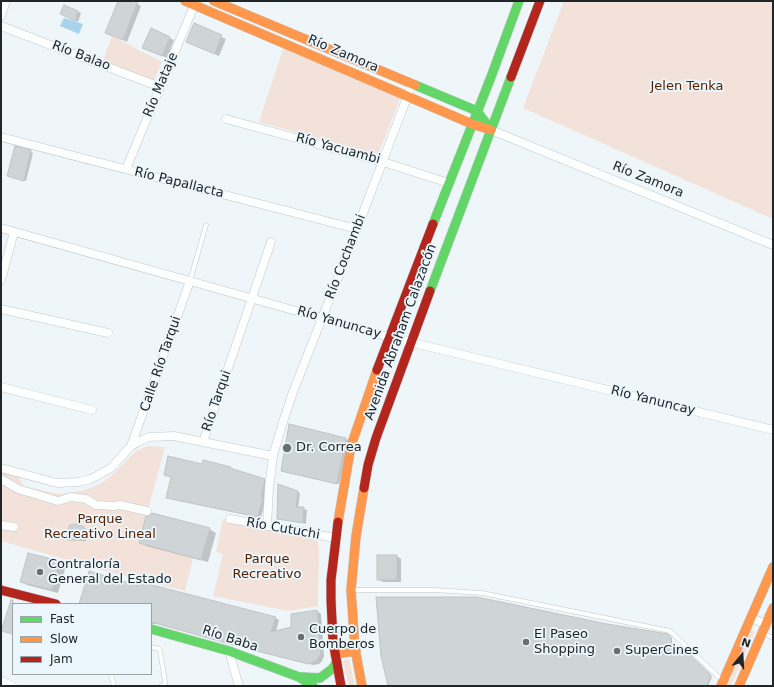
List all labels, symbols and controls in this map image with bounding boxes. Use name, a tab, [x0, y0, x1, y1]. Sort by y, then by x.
street label: Río Zamora	[305, 32, 381, 76]
street label: Río Balao	[50, 38, 112, 74]
street label: Río Mataje	[140, 50, 182, 120]
park label: Jelen Tenka	[650, 79, 724, 95]
street label: Río Yacuambi	[294, 130, 382, 168]
street label: Río Zamora	[610, 159, 686, 201]
street label: Río Papallacta	[133, 164, 225, 202]
street label: Río Cochambi	[323, 212, 369, 302]
street label: Avenida Abraham Calazacón	[362, 242, 440, 422]
street label: Río Yanuncay	[295, 304, 383, 342]
street label: Calle Río Tarqui	[137, 314, 185, 414]
street label: Río Tarqui	[199, 368, 235, 434]
street label: Río Yanuncay	[609, 383, 697, 419]
place label: Dr. Correa	[296, 440, 362, 456]
marker: Dr. Correa	[281, 442, 293, 454]
park label: Parque Recreativo Lineal	[44, 512, 156, 543]
street label: Río Cutuchi	[245, 515, 321, 543]
park label: Parque Recreativo	[233, 552, 301, 583]
place label: Contraloría General del Estado	[48, 557, 172, 588]
marker: Contraloría General del Estado	[35, 567, 45, 577]
legend	[12, 603, 152, 675]
text: Fast	[50, 612, 74, 626]
place label: Cuerpo de Bomberos	[309, 622, 376, 653]
street label: Río Baba	[200, 623, 260, 655]
place label: El Paseo Shopping	[534, 627, 595, 658]
text: Slow	[50, 632, 78, 646]
marker: Cuerpo de Bomberos	[296, 632, 306, 642]
north arrow	[722, 635, 762, 675]
text: N	[739, 636, 752, 651]
marker: El Paseo Shopping	[521, 637, 531, 647]
place label: SuperCines	[625, 643, 699, 659]
marker: SuperCines	[612, 646, 622, 656]
text: Jam	[50, 652, 73, 666]

